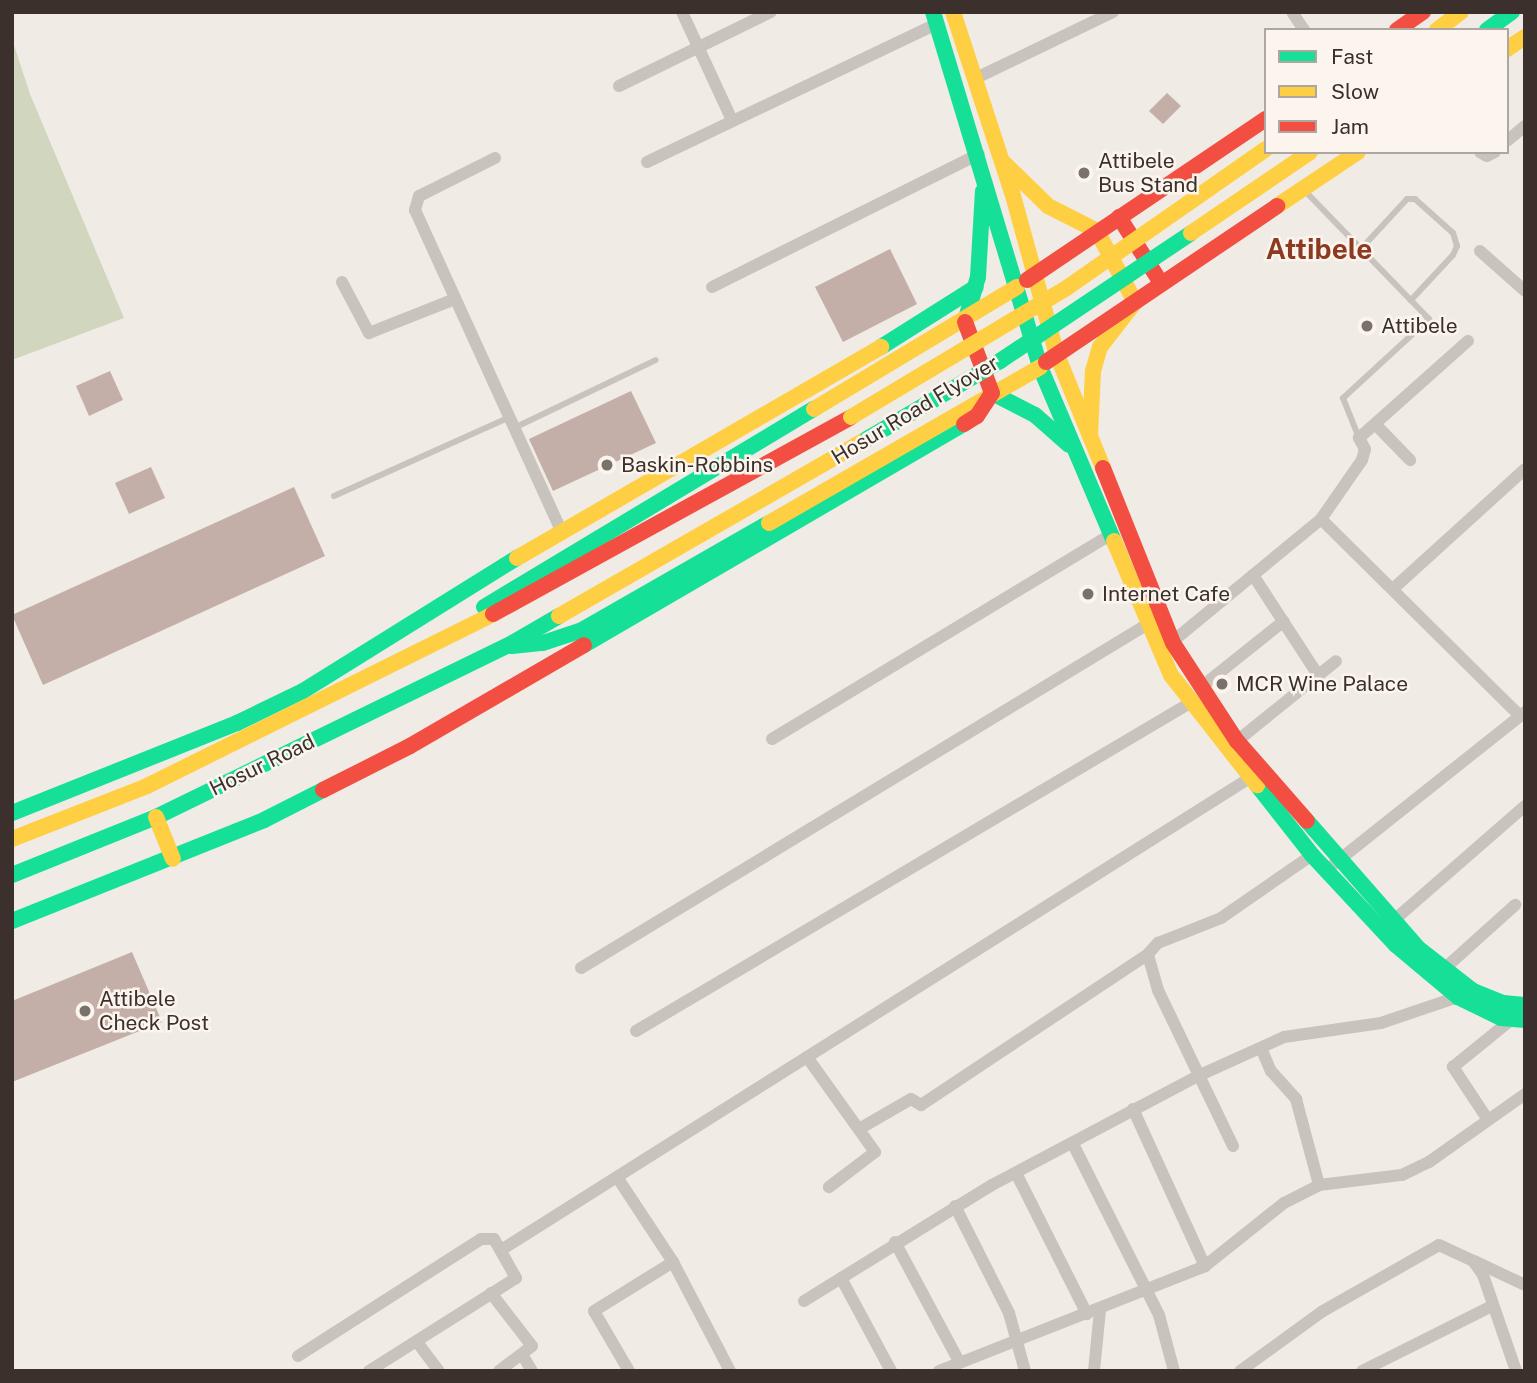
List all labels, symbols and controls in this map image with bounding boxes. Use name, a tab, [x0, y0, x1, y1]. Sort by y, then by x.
legend	[1264, 28, 1509, 154]
text: Fast	[1331, 44, 1373, 69]
text: Slow	[1331, 79, 1379, 104]
text: Jam	[1331, 114, 1369, 139]
place label: Attibele Bus Stand	[1098, 148, 1198, 198]
marker: Attibele Bus Stand	[1076, 165, 1092, 181]
district label: Attibele	[1266, 232, 1372, 266]
place label: Attibele	[1381, 313, 1458, 339]
marker: Attibele	[1359, 318, 1375, 334]
street label: Hosur Road Flyover	[827, 350, 1003, 470]
place label: Baskin-Robbins	[621, 452, 773, 478]
marker: Baskin-Robbins	[599, 457, 615, 473]
place label: Internet Cafe	[1102, 581, 1230, 607]
marker: Internet Cafe	[1080, 586, 1096, 602]
place label: MCR Wine Palace	[1236, 671, 1409, 697]
marker: MCR Wine Palace	[1214, 676, 1230, 692]
street label: Hosur Road	[205, 729, 319, 801]
place label: Attibele Check Post	[99, 986, 209, 1036]
marker: Attibele Check Post	[77, 1003, 93, 1019]

